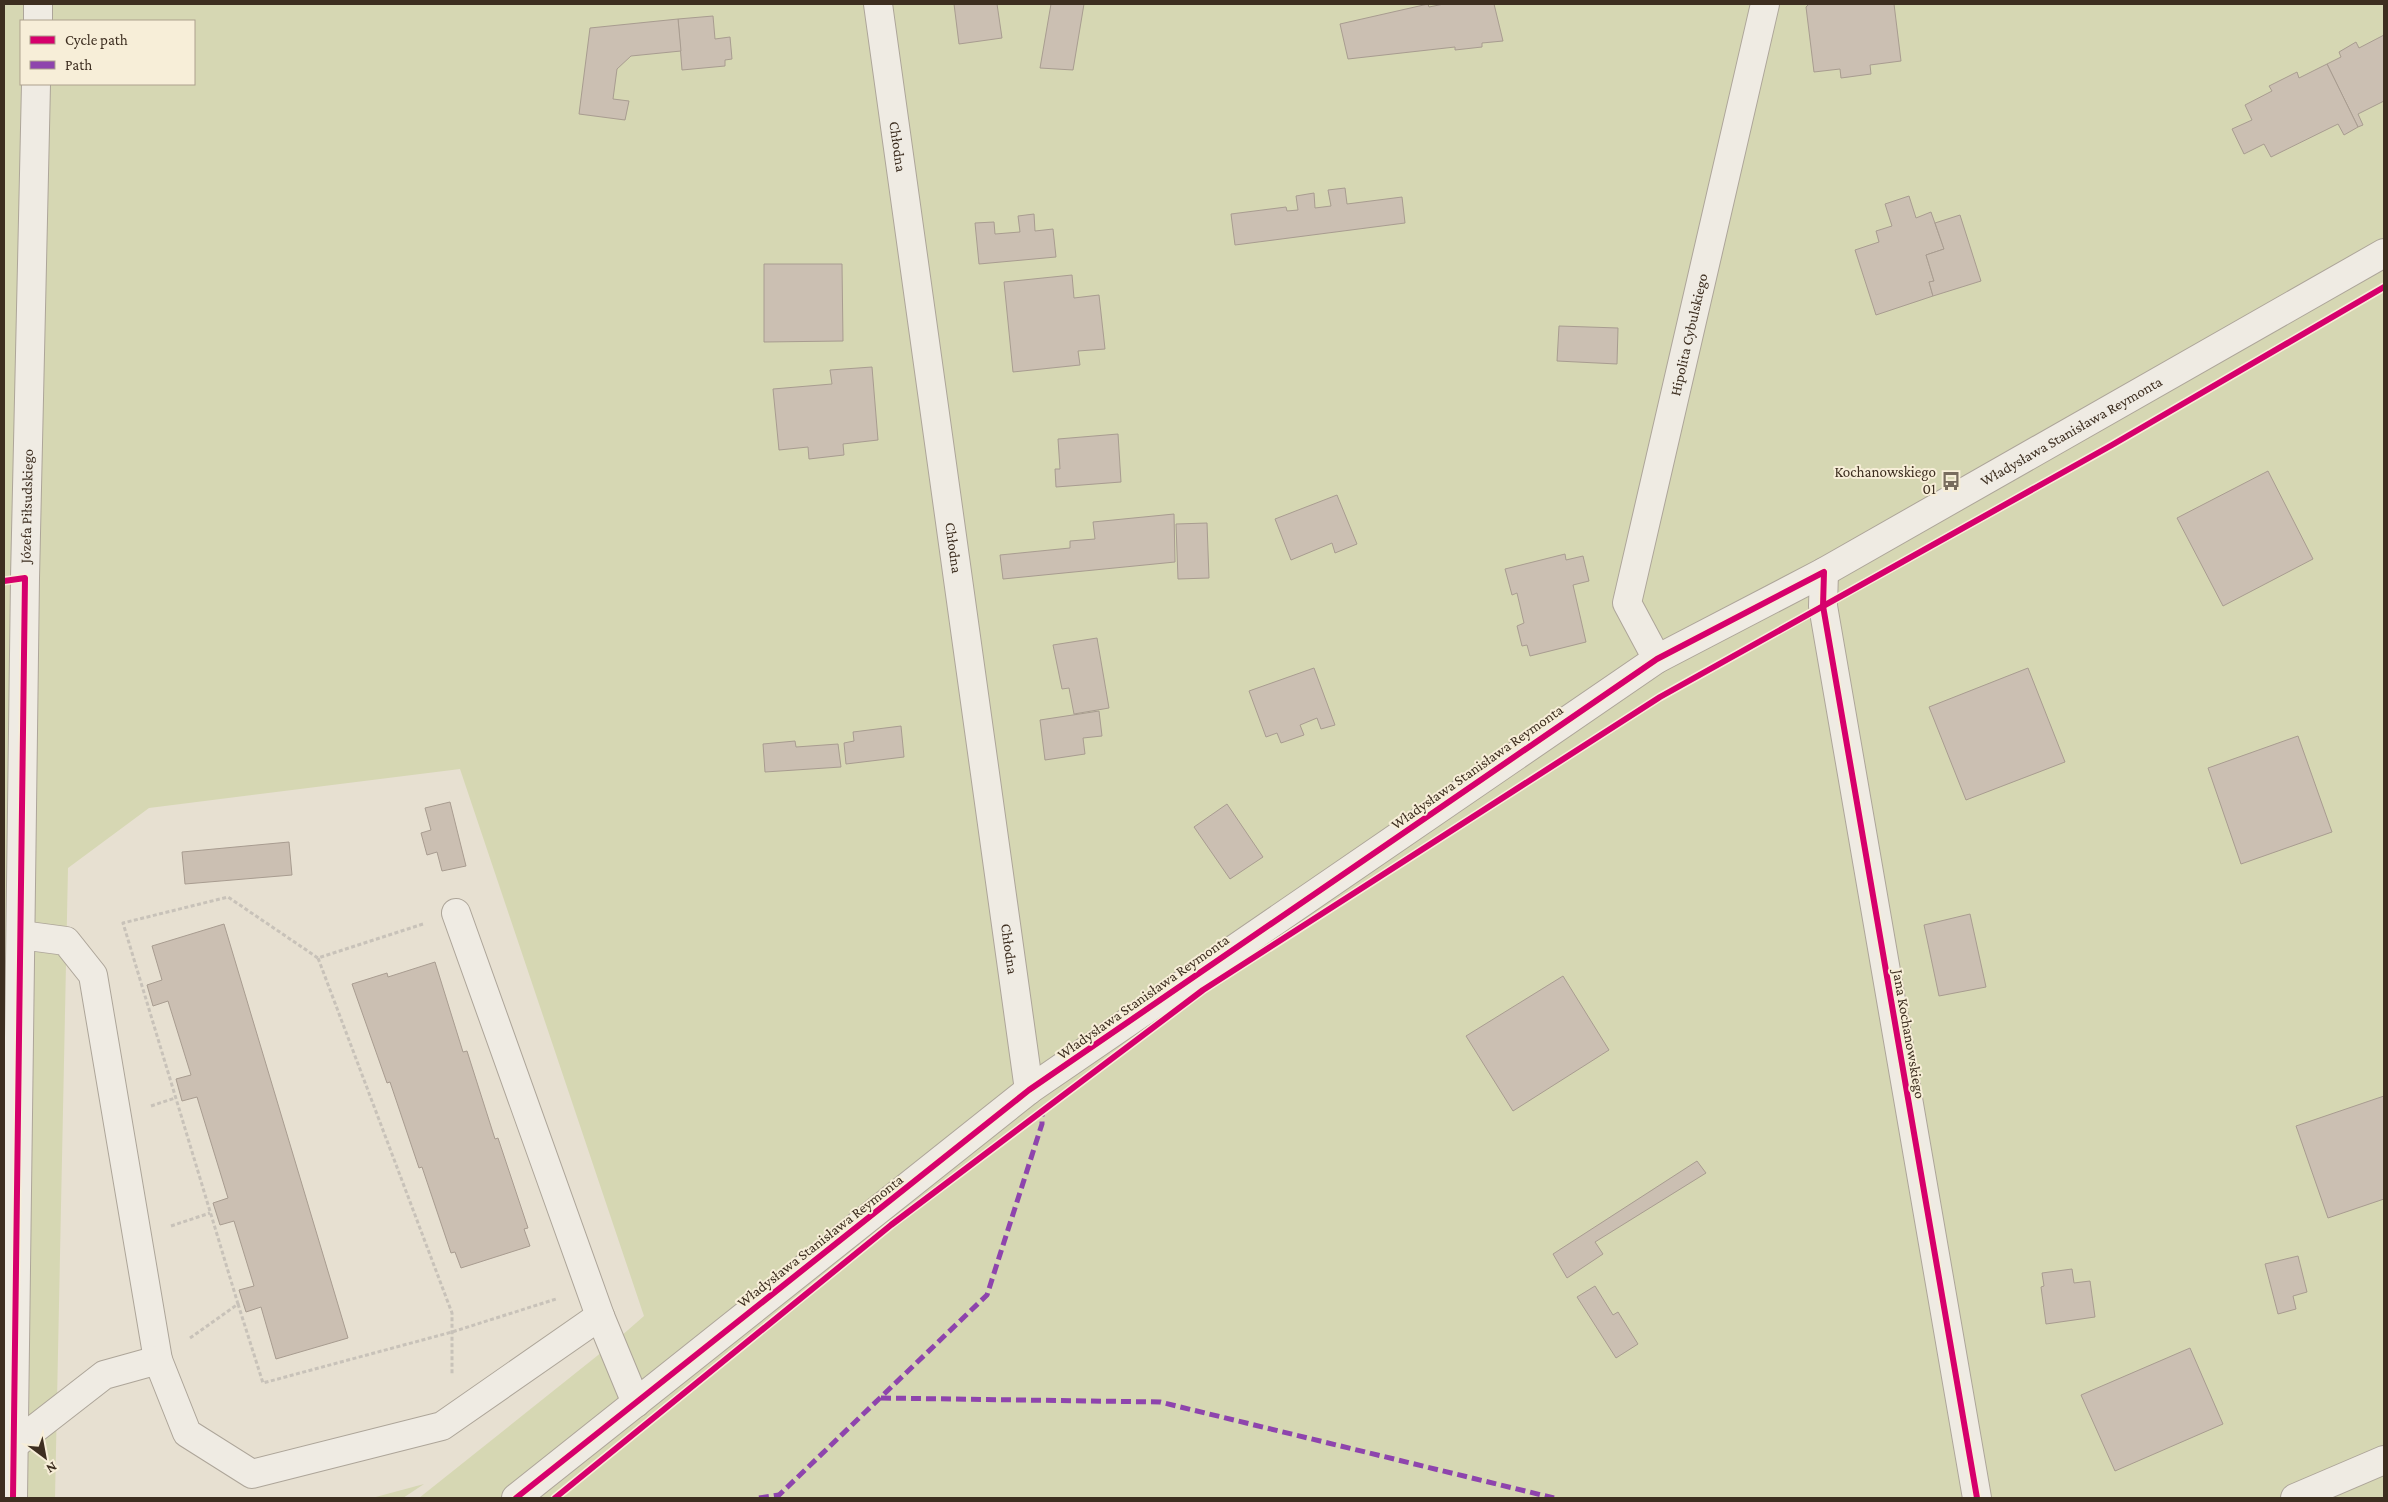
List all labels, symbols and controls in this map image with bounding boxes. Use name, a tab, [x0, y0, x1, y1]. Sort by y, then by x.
legend	[20, 20, 195, 85]
text: Cycle path	[65, 32, 128, 49]
text: Path	[65, 57, 92, 73]
street label: Chłodna	[886, 120, 909, 173]
street label: Hipolita Cybulskiego	[1667, 272, 1711, 397]
street label: Władysława Stanisława Reymonta	[1978, 373, 2165, 489]
street label: Józefa Piłsudskiego	[17, 449, 37, 566]
place label: Kochanowskiego 01	[1834, 464, 1936, 497]
bus stop icon: Kochanowskiego 01	[1940, 470, 1962, 492]
street label: Chłodna	[942, 521, 965, 574]
street label: Władysława Stanisława Reymonta	[1388, 701, 1567, 833]
street label: Chłodna	[998, 922, 1021, 975]
street label: Władysława Stanisława Reymonta	[1054, 931, 1233, 1063]
street label: Jana Kochanowskiego	[1888, 966, 1928, 1100]
street label: Władysława Stanisława Reymonta	[734, 1171, 907, 1312]
north arrow	[20, 1432, 70, 1482]
text: N	[43, 1459, 60, 1478]

